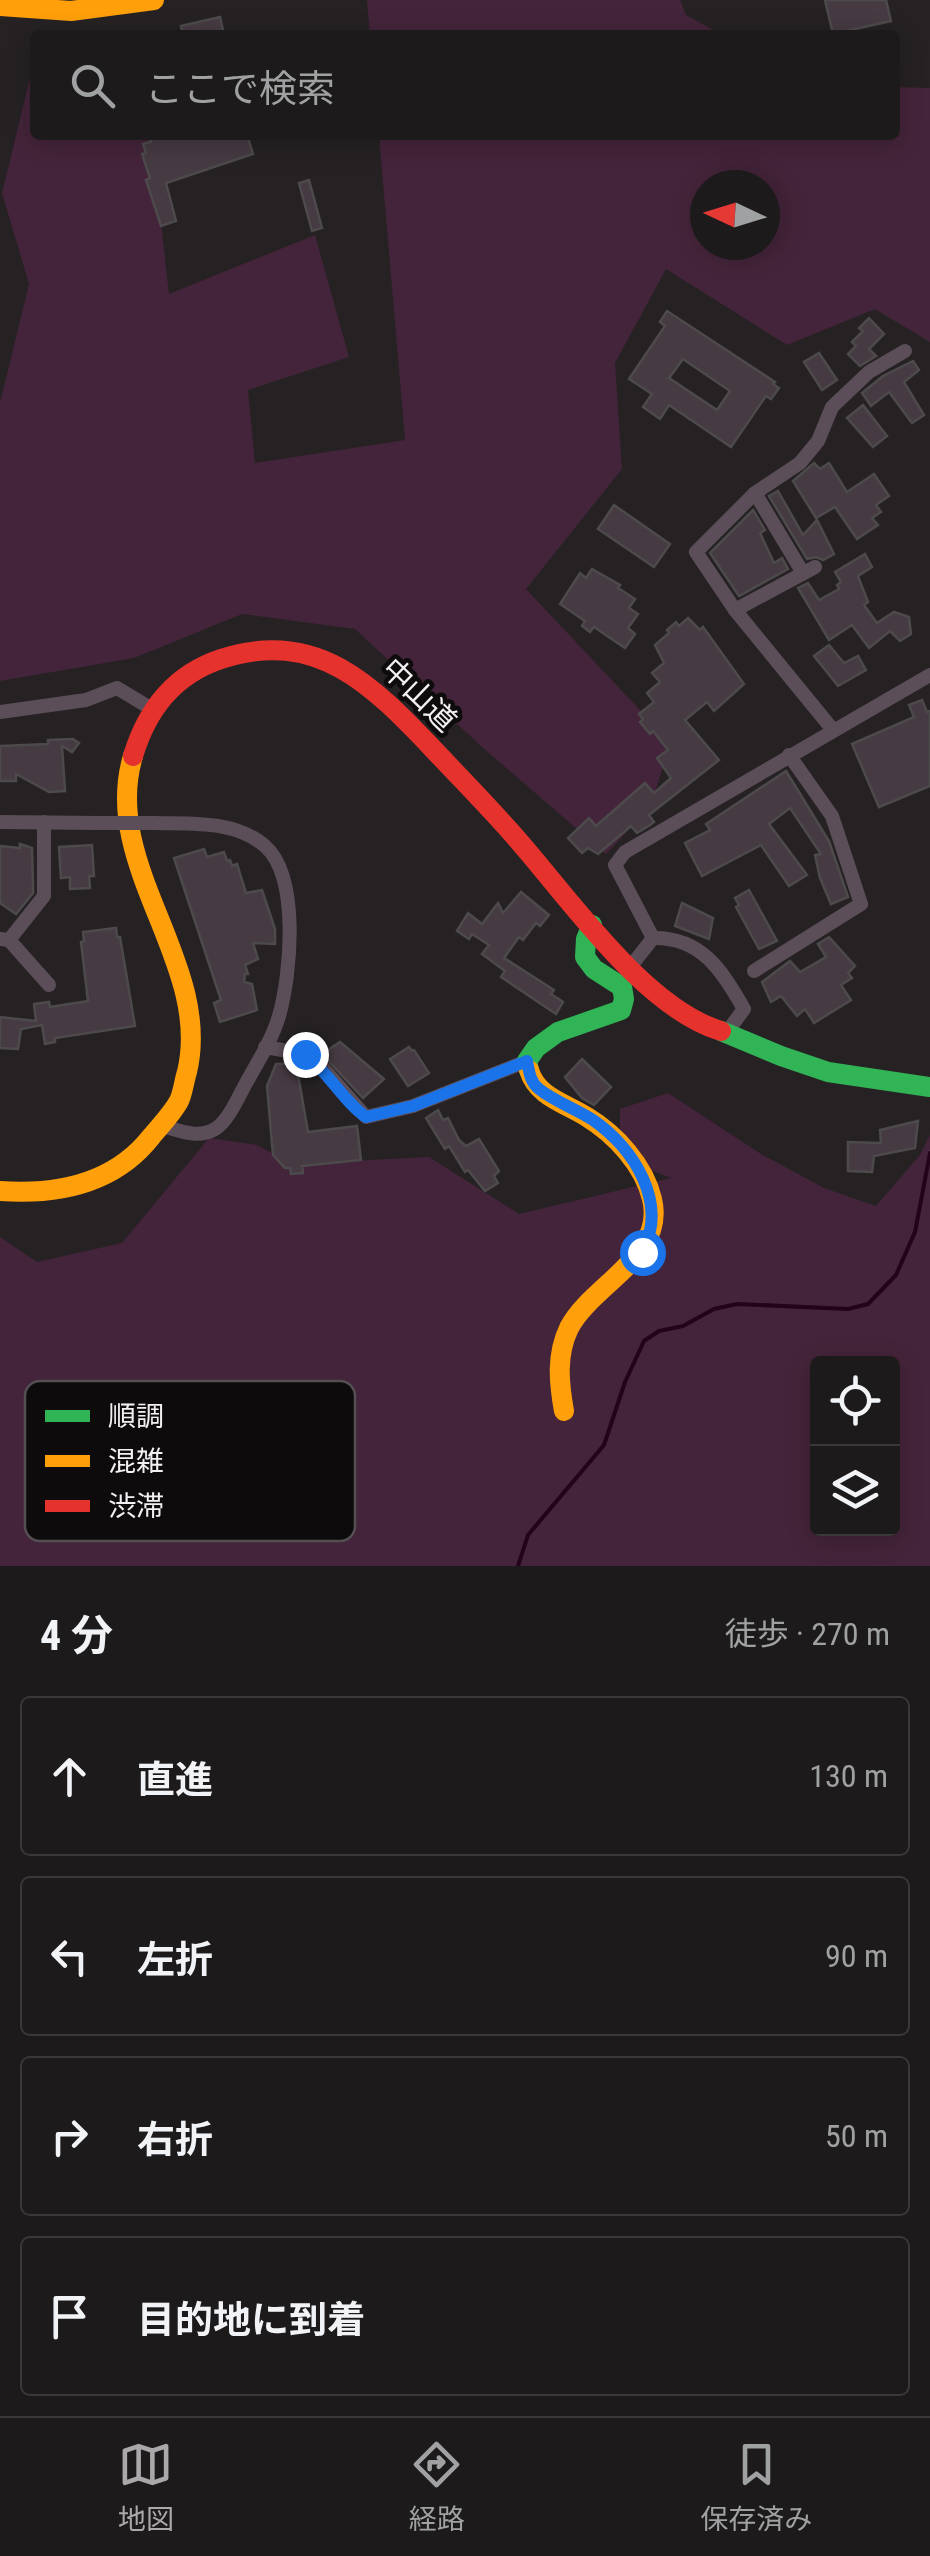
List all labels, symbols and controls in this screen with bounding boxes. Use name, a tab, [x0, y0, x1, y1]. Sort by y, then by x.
search box	[30, 30, 900, 140]
icon: search	[65, 58, 120, 113]
text: ここで検索	[145, 67, 335, 111]
north arrow	[690, 170, 780, 260]
street label: 中山道	[375, 651, 464, 738]
route end	[283, 1032, 329, 1078]
route start	[620, 1230, 666, 1276]
map controls	[810, 1356, 900, 1536]
button: locate	[810, 1356, 900, 1446]
legend	[25, 1381, 355, 1541]
text: 順調	[108, 1400, 164, 1433]
text: 混雑	[108, 1445, 164, 1478]
button: layers	[810, 1446, 900, 1536]
text: 渋滞	[108, 1490, 164, 1523]
text: 4 分	[40, 1611, 113, 1660]
text: 徒歩 · 270 m	[725, 1615, 890, 1653]
icon: ahead	[42, 1749, 97, 1804]
text: 130 m	[809, 1757, 888, 1795]
text: 直進	[137, 1758, 213, 1802]
icon: left	[42, 1929, 97, 1984]
text: 90 m	[825, 1937, 888, 1975]
text: 左折	[137, 1938, 213, 1982]
icon: right	[42, 2109, 97, 2164]
text: 50 m	[825, 2117, 888, 2155]
text: 右折	[137, 2118, 213, 2162]
icon: arrive	[42, 2289, 97, 2344]
text: 目的地に到着	[137, 2298, 365, 2342]
tab: 地図	[118, 2437, 174, 2537]
tab: 経路	[409, 2437, 465, 2537]
tab: 保存済み	[700, 2437, 812, 2537]

